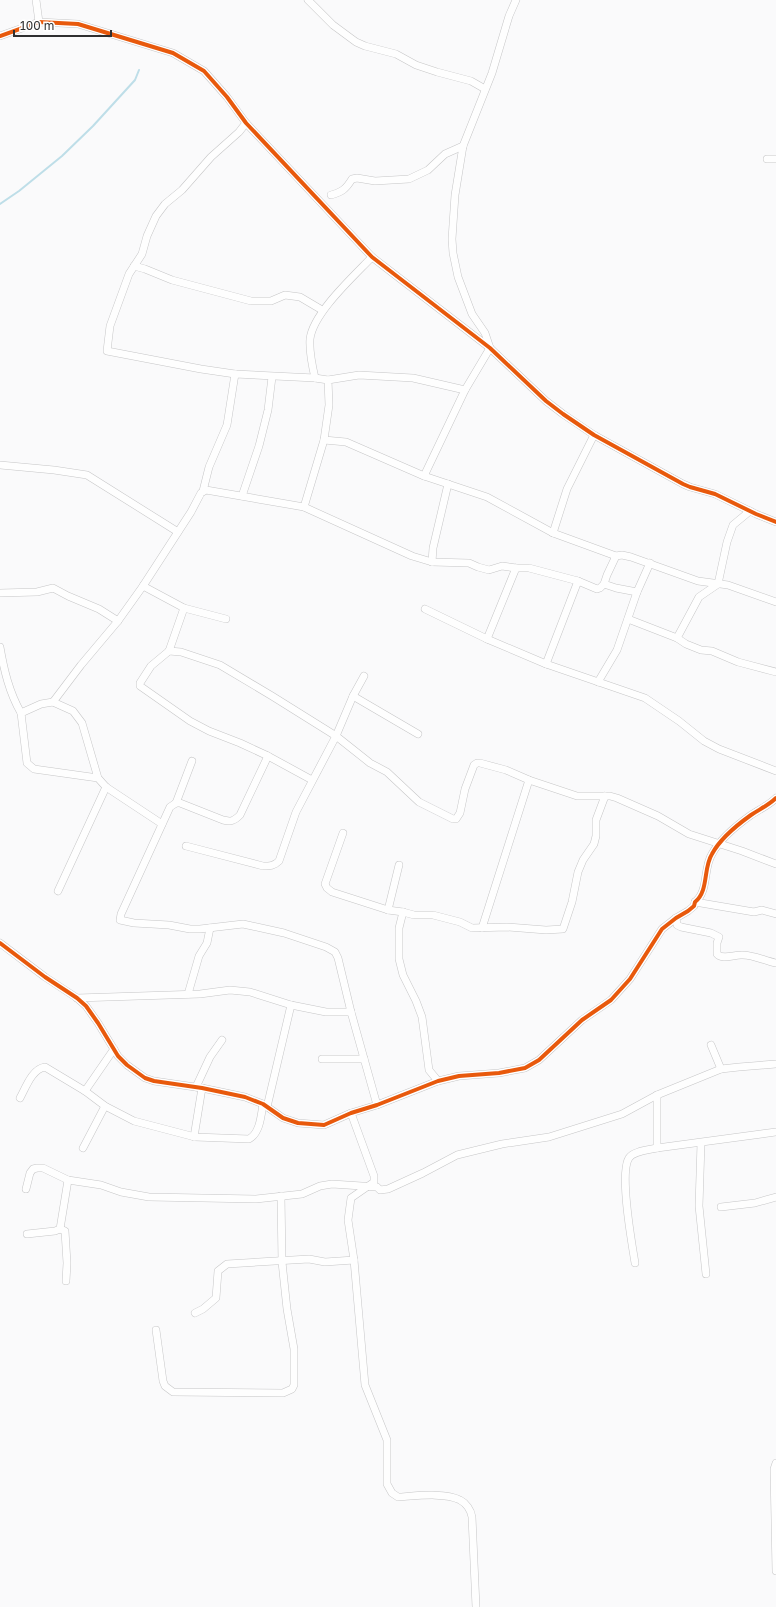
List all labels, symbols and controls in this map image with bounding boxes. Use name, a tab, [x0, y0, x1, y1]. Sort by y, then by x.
scale bar	[14, 12, 111, 38]
text: 100 m	[20, 18, 54, 33]

